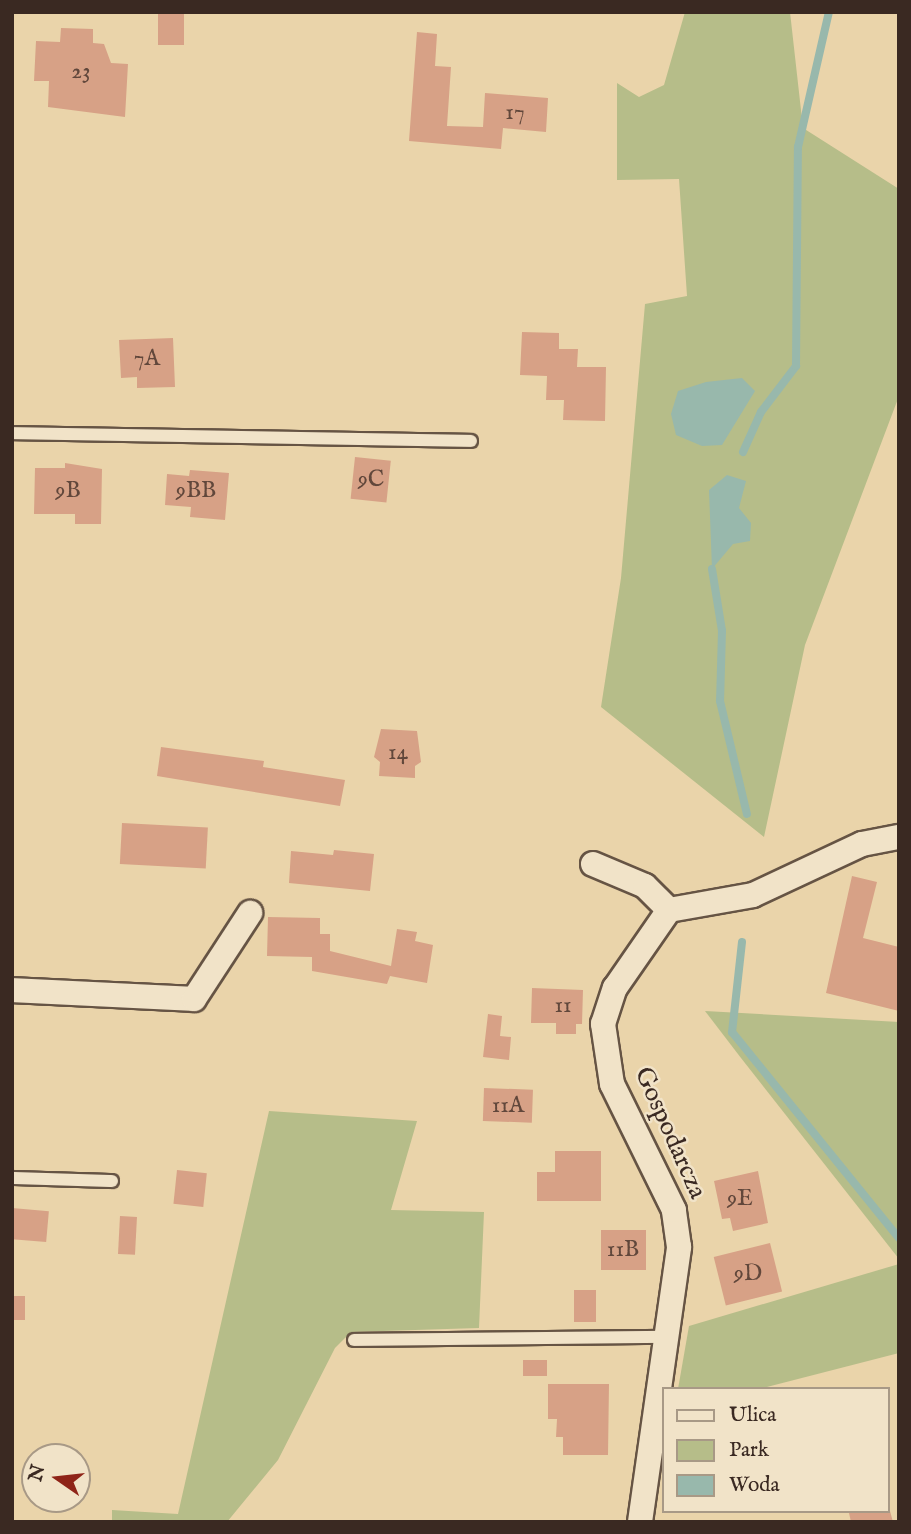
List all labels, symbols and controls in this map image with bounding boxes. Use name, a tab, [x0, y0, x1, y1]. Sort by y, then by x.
house number: 23	[71, 58, 91, 86]
house number: 17	[505, 99, 525, 127]
house number: 7A	[134, 345, 160, 373]
house number: 9C	[358, 466, 384, 494]
house number: 9B	[55, 477, 81, 505]
house number: 9BB	[176, 477, 216, 505]
house number: 14	[388, 739, 408, 767]
house number: 11	[554, 992, 572, 1020]
street label: Gospodarcza	[627, 1062, 713, 1204]
house number: 11A	[492, 1092, 524, 1120]
house number: 9E	[727, 1185, 753, 1213]
house number: 11B	[607, 1236, 639, 1264]
house number: 9D	[734, 1260, 762, 1288]
legend	[662, 1387, 890, 1513]
text: Ulica	[729, 1402, 776, 1429]
text: Park	[729, 1437, 769, 1464]
north arrow	[21, 1443, 91, 1513]
text: N	[24, 1463, 51, 1484]
text: Woda	[729, 1472, 780, 1499]

